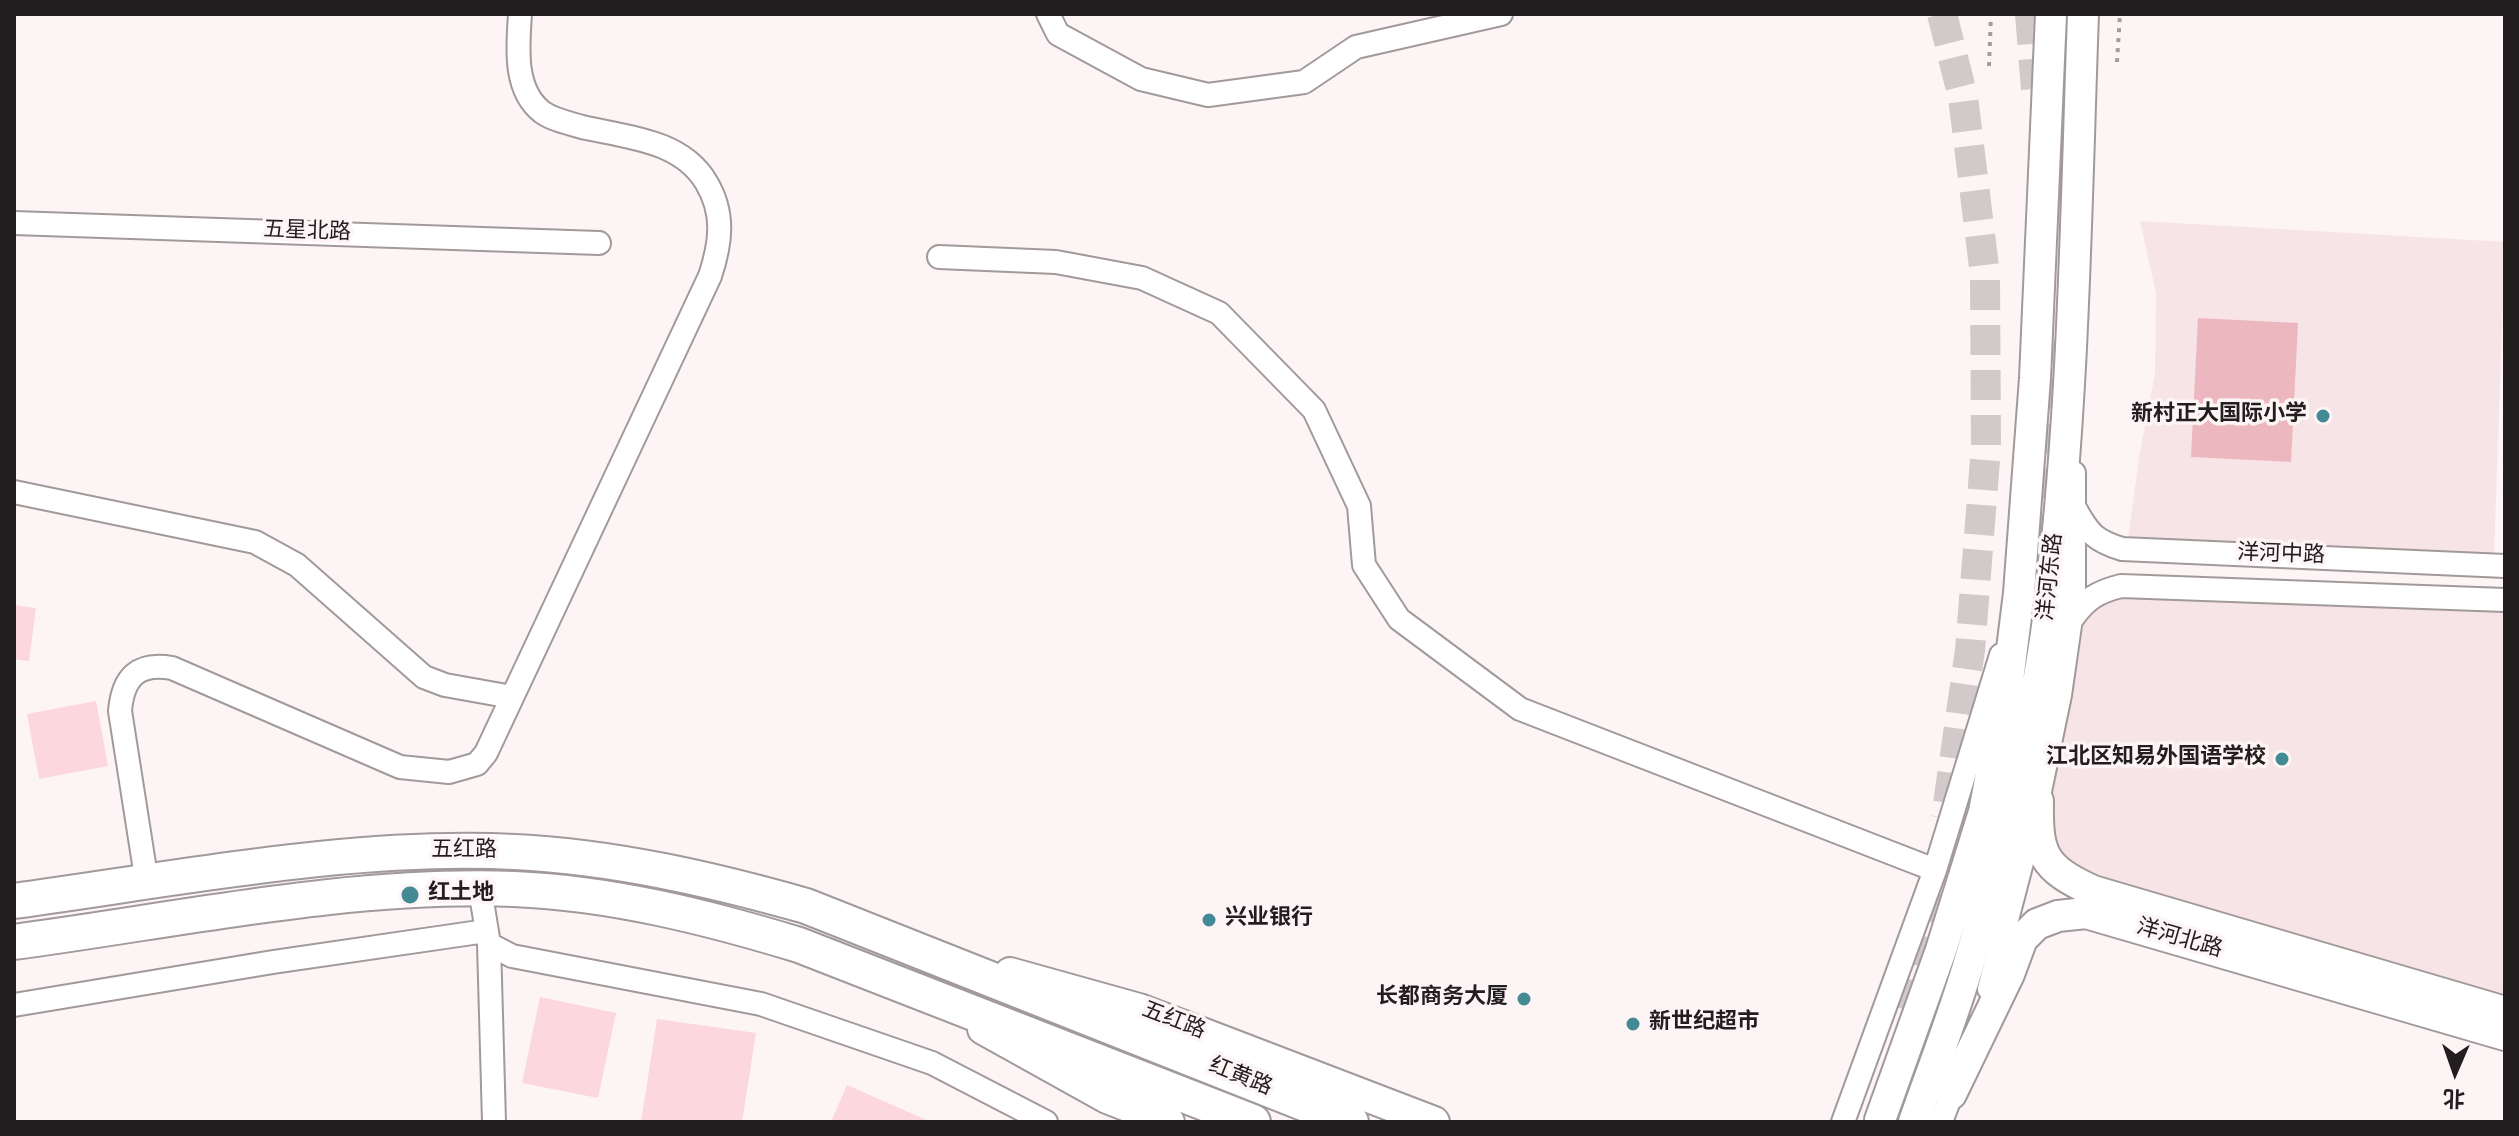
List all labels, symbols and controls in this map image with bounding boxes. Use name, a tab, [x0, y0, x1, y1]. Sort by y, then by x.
street label: 五星北路	[263, 218, 351, 248]
place label: 新村正大国际小学	[2131, 403, 2307, 429]
marker: 新村正大国际小学	[2314, 407, 2332, 425]
street label: 洋河东路	[2034, 532, 2070, 622]
street label: 洋河中路	[2237, 541, 2325, 571]
place label: 江北区知易外国语学校	[2046, 746, 2266, 772]
marker: 江北区知易外国语学校	[2273, 750, 2291, 768]
street label: 五红路	[431, 839, 497, 865]
place label: 红土地	[428, 882, 494, 908]
marker: 红土地	[399, 884, 421, 906]
place label: 兴业银行	[1225, 907, 1313, 933]
marker: 兴业银行	[1200, 911, 1218, 929]
street label: 洋河北路	[2133, 915, 2225, 965]
place label: 长都商务大厦	[1376, 986, 1508, 1012]
marker: 长都商务大厦	[1515, 990, 1533, 1008]
street label: 五红路	[1137, 998, 1209, 1046]
place label: 新世纪超市	[1649, 1011, 1759, 1037]
marker: 新世纪超市	[1624, 1015, 1642, 1033]
north arrow	[2415, 1032, 2495, 1112]
street label: 红黄路	[1204, 1053, 1276, 1103]
text: 北	[2443, 1083, 2466, 1110]

